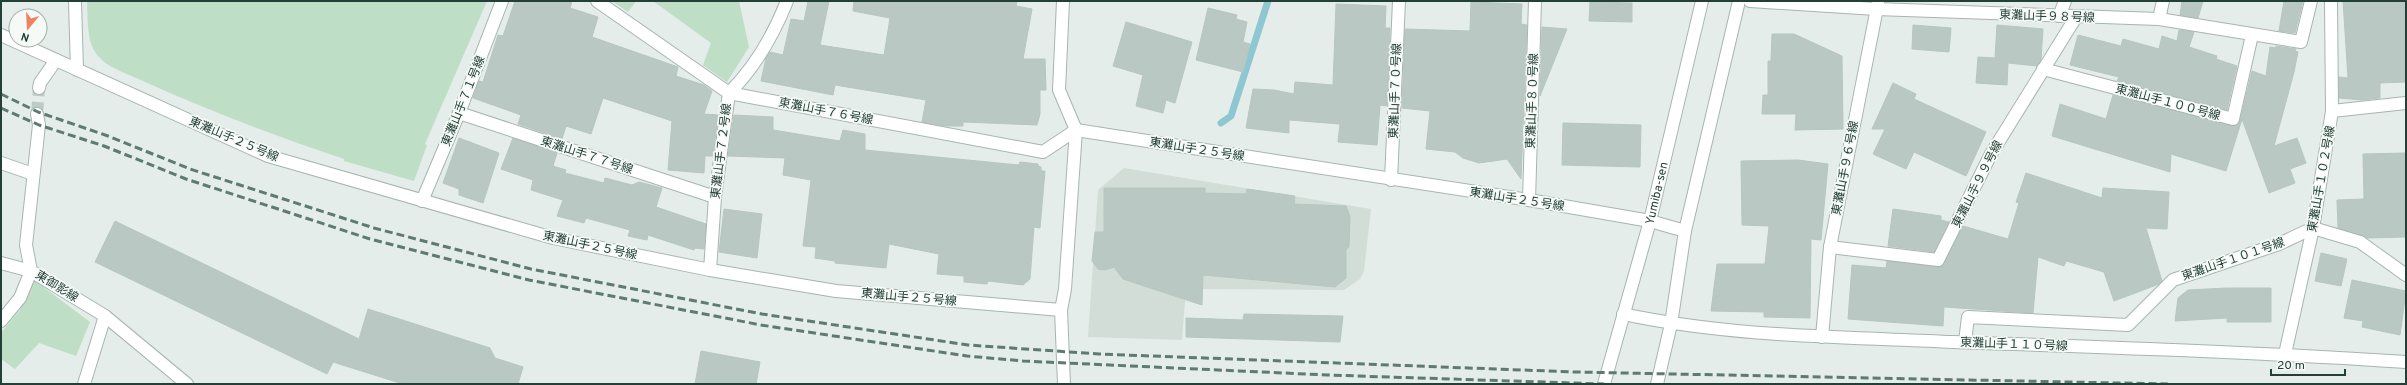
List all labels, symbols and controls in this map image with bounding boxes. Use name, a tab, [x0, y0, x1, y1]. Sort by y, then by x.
street label: 東灘山手９８号線	[1999, 7, 2095, 27]
north arrow	[8, 8, 48, 48]
text: N	[19, 29, 31, 44]
street label: 東灘山手７０号線	[1386, 43, 1406, 139]
street label: 東灘山手８０号線	[1523, 53, 1543, 149]
street label: 東灘山手７１号線	[439, 54, 489, 149]
street label: 東灘山手１００号線	[2114, 81, 2222, 125]
street label: 東灘山手７６号線	[777, 95, 874, 129]
street label: 東灘山手７２号線	[708, 102, 736, 200]
street label: 東灘山手２５号線	[186, 114, 281, 166]
street label: 東灘山手９６号線	[1829, 120, 1863, 217]
street label: 東灘山手１０２号線	[2305, 125, 2339, 234]
street label: 東灘山手７７号線	[539, 134, 635, 178]
street label: 東灘山手２５号線	[1148, 135, 1246, 165]
street label: 東灘山手９９号線	[1949, 138, 2007, 231]
street label: Yumiba-sen	[1642, 160, 1673, 226]
street label: 東灘山手２５号線	[1468, 185, 1566, 215]
street label: 東灘山手２５号線	[541, 228, 638, 264]
street label: 東灘山手１０１号線	[2180, 235, 2287, 285]
street label: 東御影線	[32, 267, 81, 306]
street label: 東灘山手２５号線	[860, 286, 957, 310]
street label: 東灘山手１１０号線	[1960, 335, 2068, 355]
scale bar	[2271, 351, 2345, 377]
text: 20 m	[2277, 358, 2305, 374]

